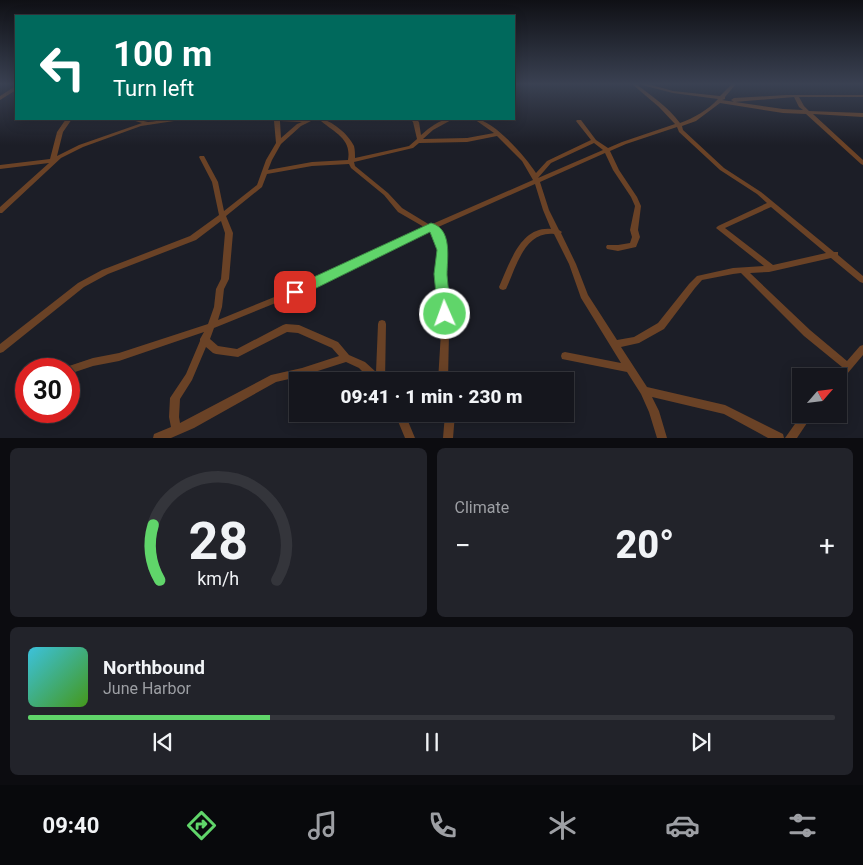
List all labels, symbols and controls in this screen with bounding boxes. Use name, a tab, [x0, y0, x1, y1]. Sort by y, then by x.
text: 100 m	[113, 34, 212, 75]
icon: left	[30, 35, 95, 100]
text: Turn left	[113, 76, 194, 101]
pin	[274, 271, 316, 313]
icon: arrive	[281, 278, 309, 306]
position arrow	[418, 287, 470, 339]
speed limit sign: 30	[15, 358, 80, 423]
north arrow	[792, 368, 848, 422]
map controls	[792, 368, 847, 423]
text: 09:41 · 1 min · 230 m	[340, 385, 523, 408]
text: Climate	[455, 498, 509, 517]
text: 28	[188, 511, 248, 572]
text: 20°	[615, 523, 674, 567]
text: −	[455, 529, 471, 562]
text: +	[819, 529, 835, 562]
text: km/h	[197, 568, 239, 589]
text: Northbound	[103, 656, 205, 679]
text: June Harbor	[103, 679, 191, 698]
icon: previous	[149, 728, 177, 756]
icon: pause	[418, 728, 446, 756]
icon: next	[687, 728, 715, 756]
icon: directions	[184, 808, 219, 843]
icon: music	[305, 808, 340, 843]
icon: phone	[425, 808, 460, 843]
icon: climate	[545, 808, 580, 843]
icon: car	[665, 808, 700, 843]
icon: filters	[785, 808, 820, 843]
text: 09:40	[43, 813, 99, 838]

